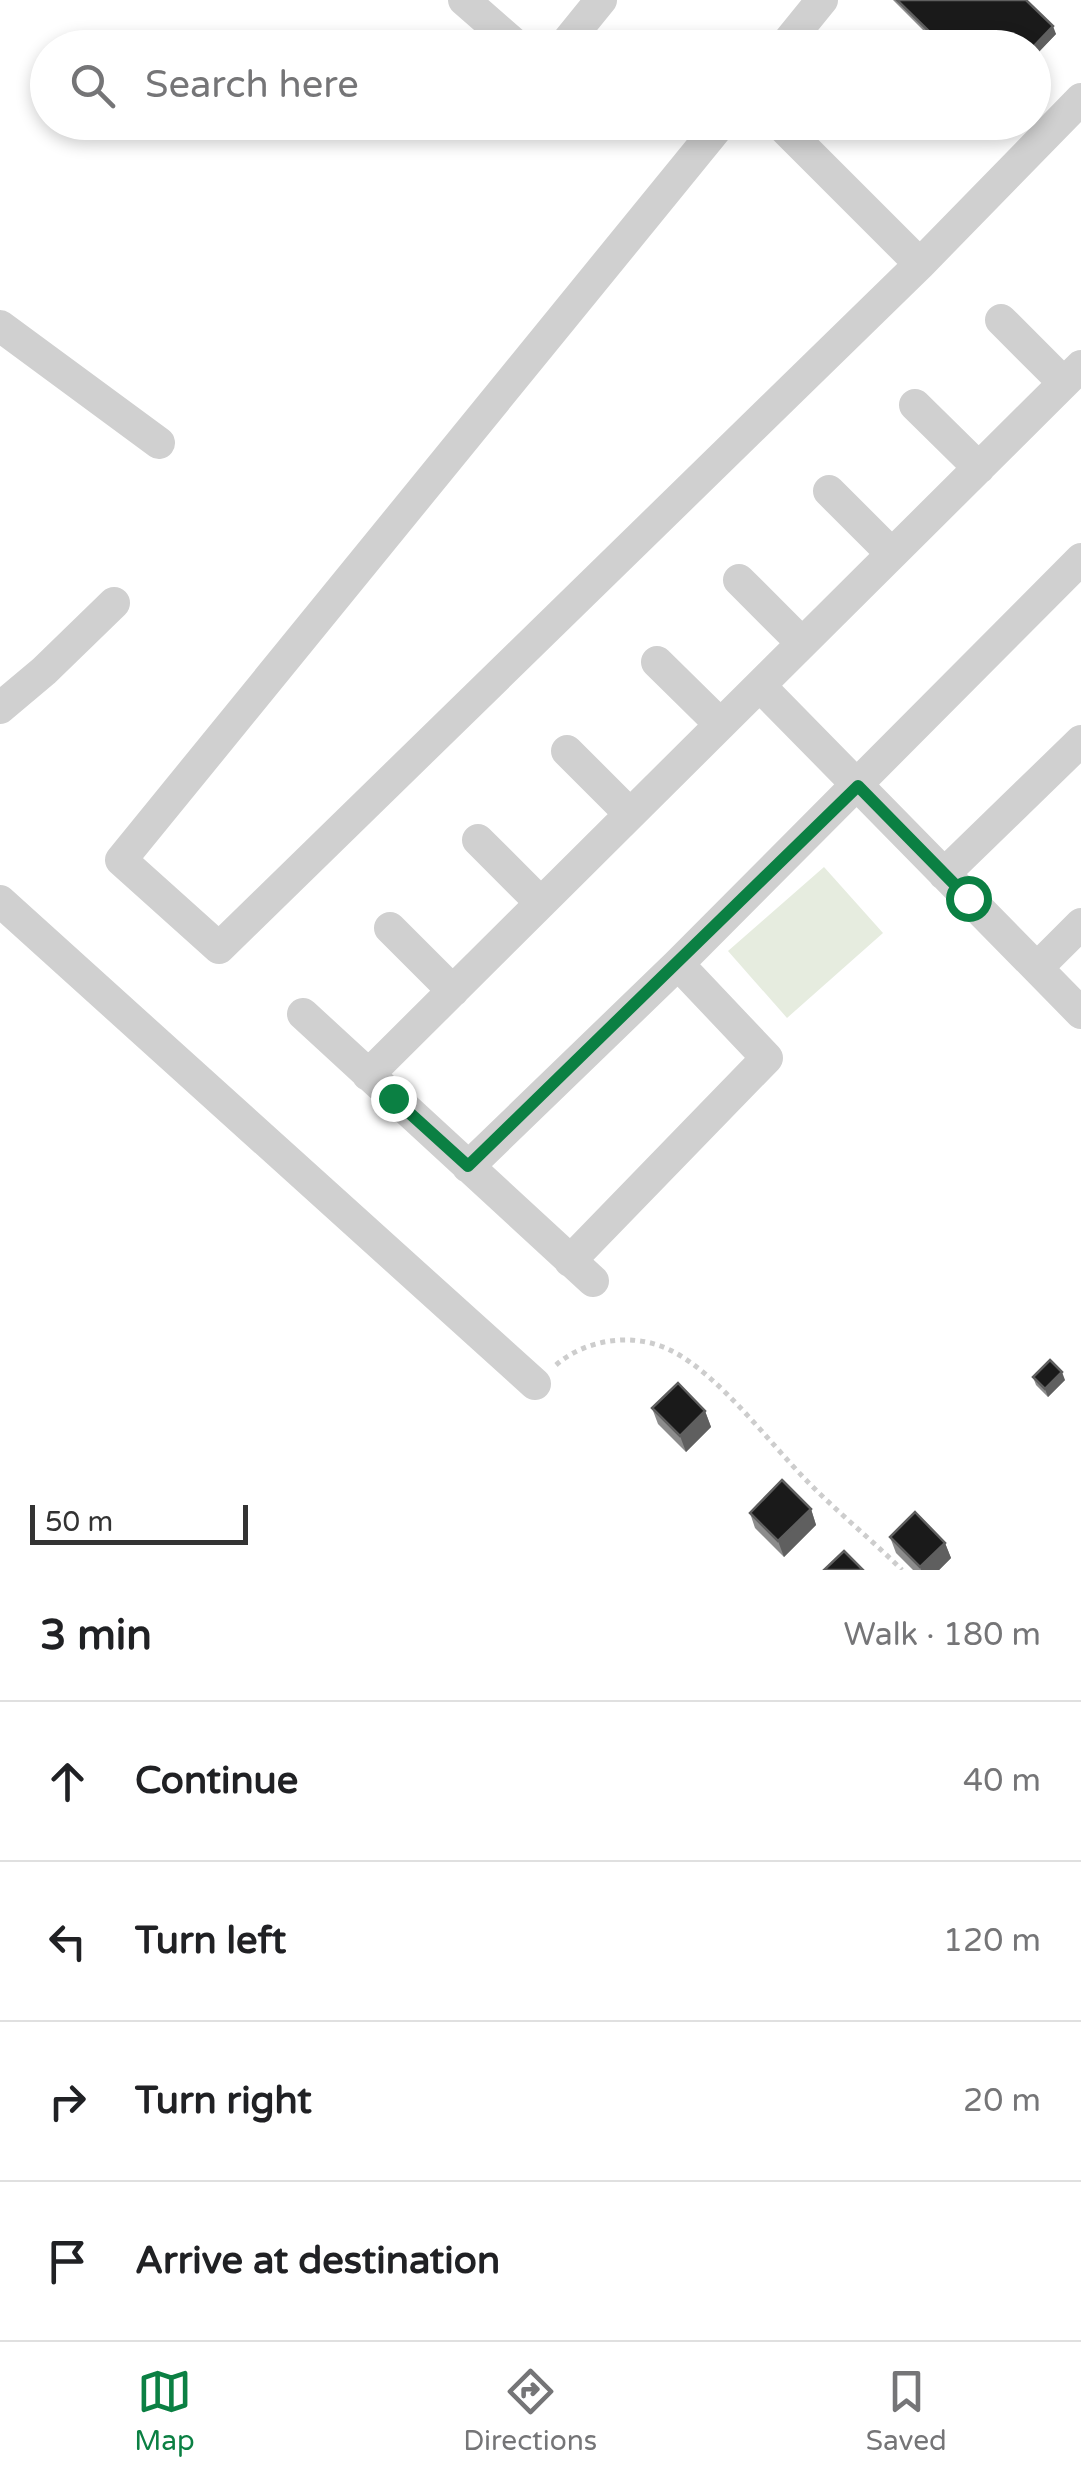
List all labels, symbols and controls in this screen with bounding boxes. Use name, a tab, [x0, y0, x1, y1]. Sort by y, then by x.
search box	[30, 30, 1051, 140]
icon: search	[65, 58, 120, 113]
text: Search here	[145, 62, 359, 108]
route start	[946, 876, 992, 922]
route end	[371, 1076, 417, 1122]
scale bar	[30, 1500, 248, 1544]
text: 50 m	[45, 1505, 113, 1539]
text: 3 min	[40, 1610, 152, 1661]
text: Walk · 180 m	[844, 1616, 1041, 1654]
icon: ahead	[40, 1754, 95, 1809]
text: Continue	[135, 1758, 298, 1804]
text: 40 m	[963, 1762, 1041, 1800]
icon: left	[40, 1914, 95, 1969]
text: Turn left	[135, 1918, 286, 1964]
text: 120 m	[943, 1922, 1041, 1960]
icon: right	[40, 2074, 95, 2129]
text: Turn right	[135, 2078, 312, 2124]
text: 20 m	[963, 2082, 1041, 2120]
icon: arrive	[40, 2234, 95, 2289]
text: Arrive at destination	[135, 2238, 500, 2284]
tab: Map	[134, 2364, 195, 2458]
tab: Directions	[463, 2364, 597, 2458]
tab: Saved	[866, 2364, 947, 2458]

